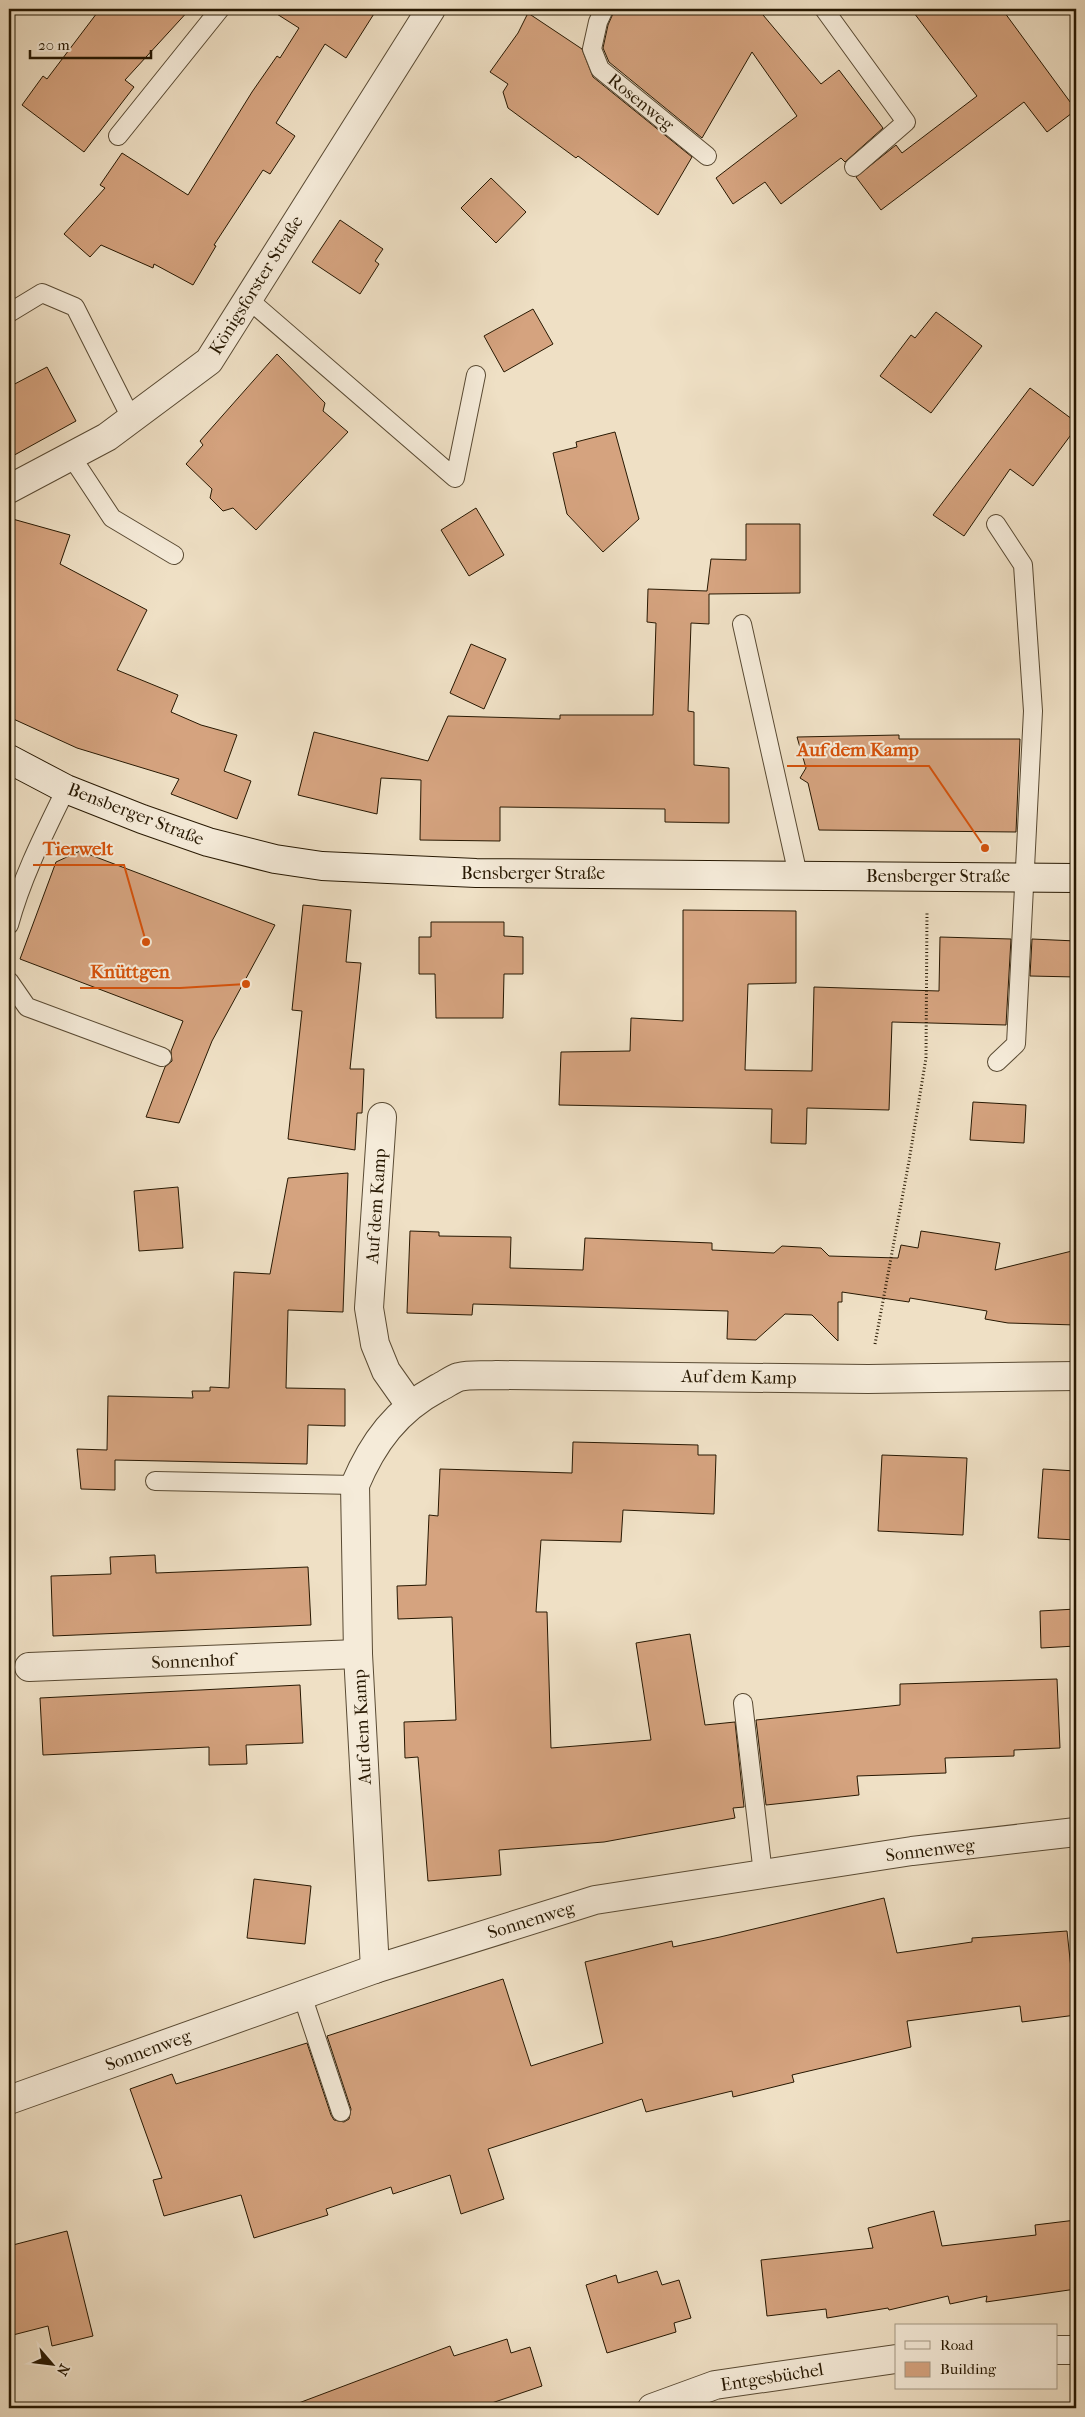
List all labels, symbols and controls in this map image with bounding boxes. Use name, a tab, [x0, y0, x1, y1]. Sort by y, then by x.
scale bar	[30, 28, 151, 60]
text: 20 m	[38, 36, 70, 54]
street label: Rosenweg	[603, 69, 678, 136]
street label: Königsforster Straße	[205, 212, 308, 359]
callout: Auf dem Kamp	[787, 732, 929, 766]
text: Auf dem Kamp	[796, 739, 919, 761]
street label: Bensberger Straße	[65, 779, 207, 850]
callout: Tierwelt	[33, 831, 124, 865]
text: Tierwelt	[42, 838, 113, 860]
street label: Bensberger Straße	[461, 863, 605, 884]
street label: Bensberger Straße	[866, 866, 1010, 887]
callout: Knüttgen	[80, 954, 180, 988]
text: Knüttgen	[90, 961, 171, 983]
street label: Auf dem Kamp	[362, 1148, 391, 1265]
street label: Auf dem Kamp	[680, 1366, 797, 1389]
street label: Sonnenhof	[151, 1649, 239, 1673]
street label: Auf dem Kamp	[349, 1669, 376, 1786]
street label: Sonnenweg	[884, 1835, 976, 1866]
street label: Sonnenweg	[485, 1897, 577, 1944]
street label: Sonnenweg	[102, 2025, 194, 2076]
legend	[895, 2324, 1058, 2390]
text: Road	[940, 2336, 974, 2354]
north arrow	[28, 2340, 78, 2390]
street label: Entgesbüchel	[719, 2359, 825, 2396]
text: Building	[940, 2360, 997, 2378]
text: N	[53, 2361, 73, 2379]

